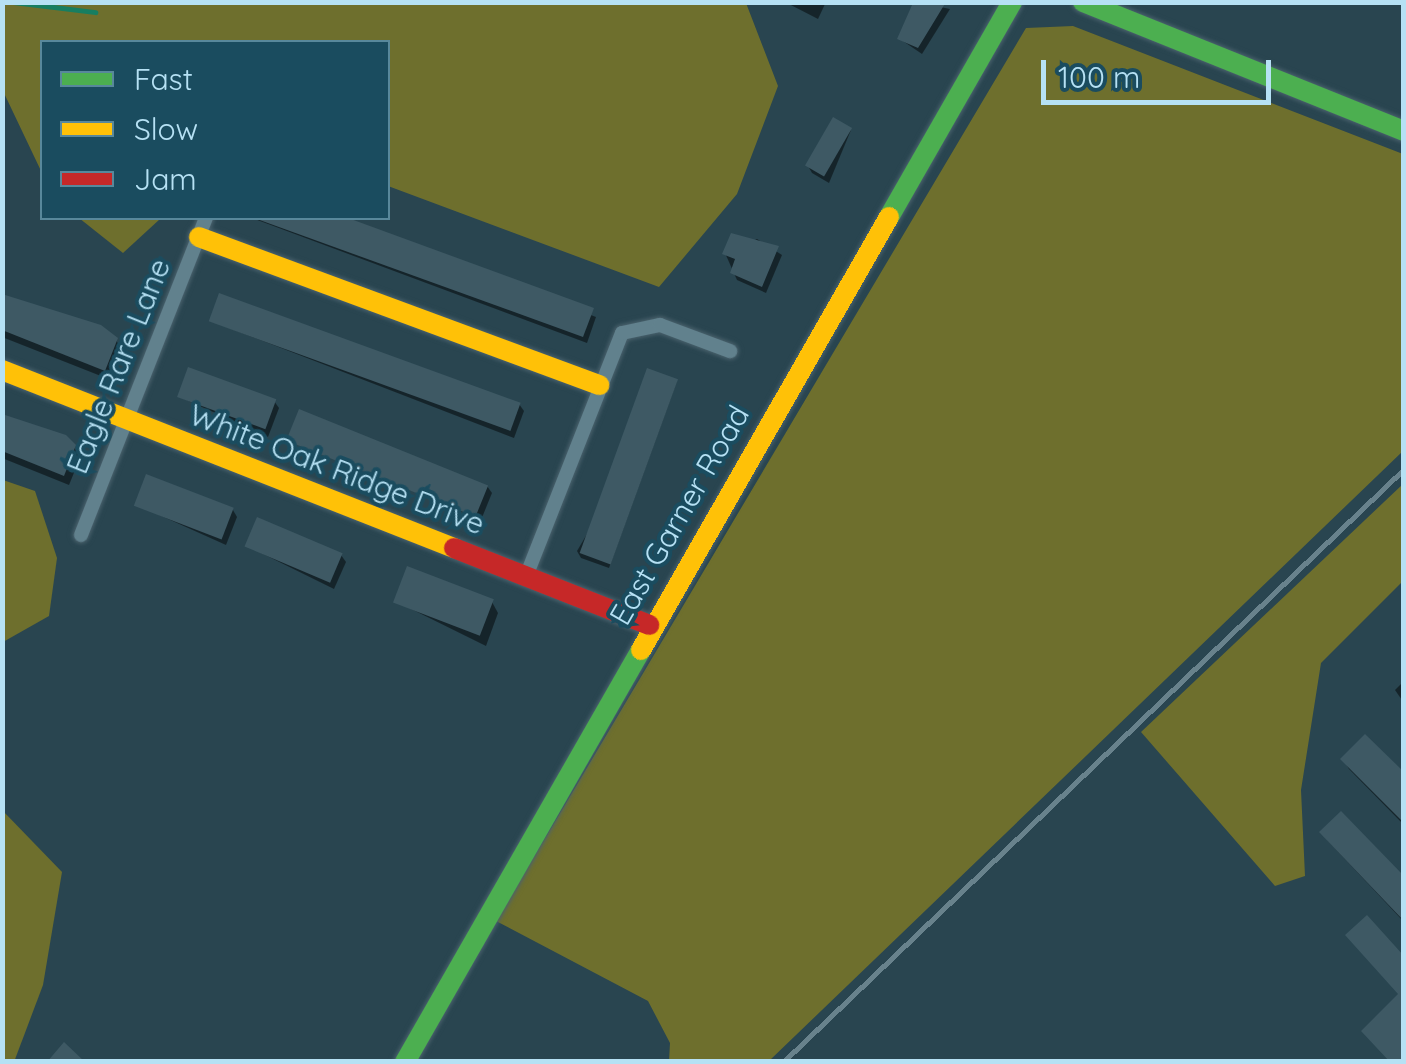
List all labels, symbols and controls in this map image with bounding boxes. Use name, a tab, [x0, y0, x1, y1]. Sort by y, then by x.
legend	[40, 40, 390, 220]
scale bar	[1046, 40, 1276, 102]
text: 100 m	[1058, 58, 1140, 96]
text: Fast	[134, 60, 193, 98]
text: Slow	[134, 110, 198, 148]
text: Jam	[134, 160, 197, 198]
street label: Eagle Rare Lane	[59, 253, 177, 479]
street label: White Oak Ridge Drive	[184, 396, 490, 542]
street label: East Garner Road	[602, 399, 756, 631]

